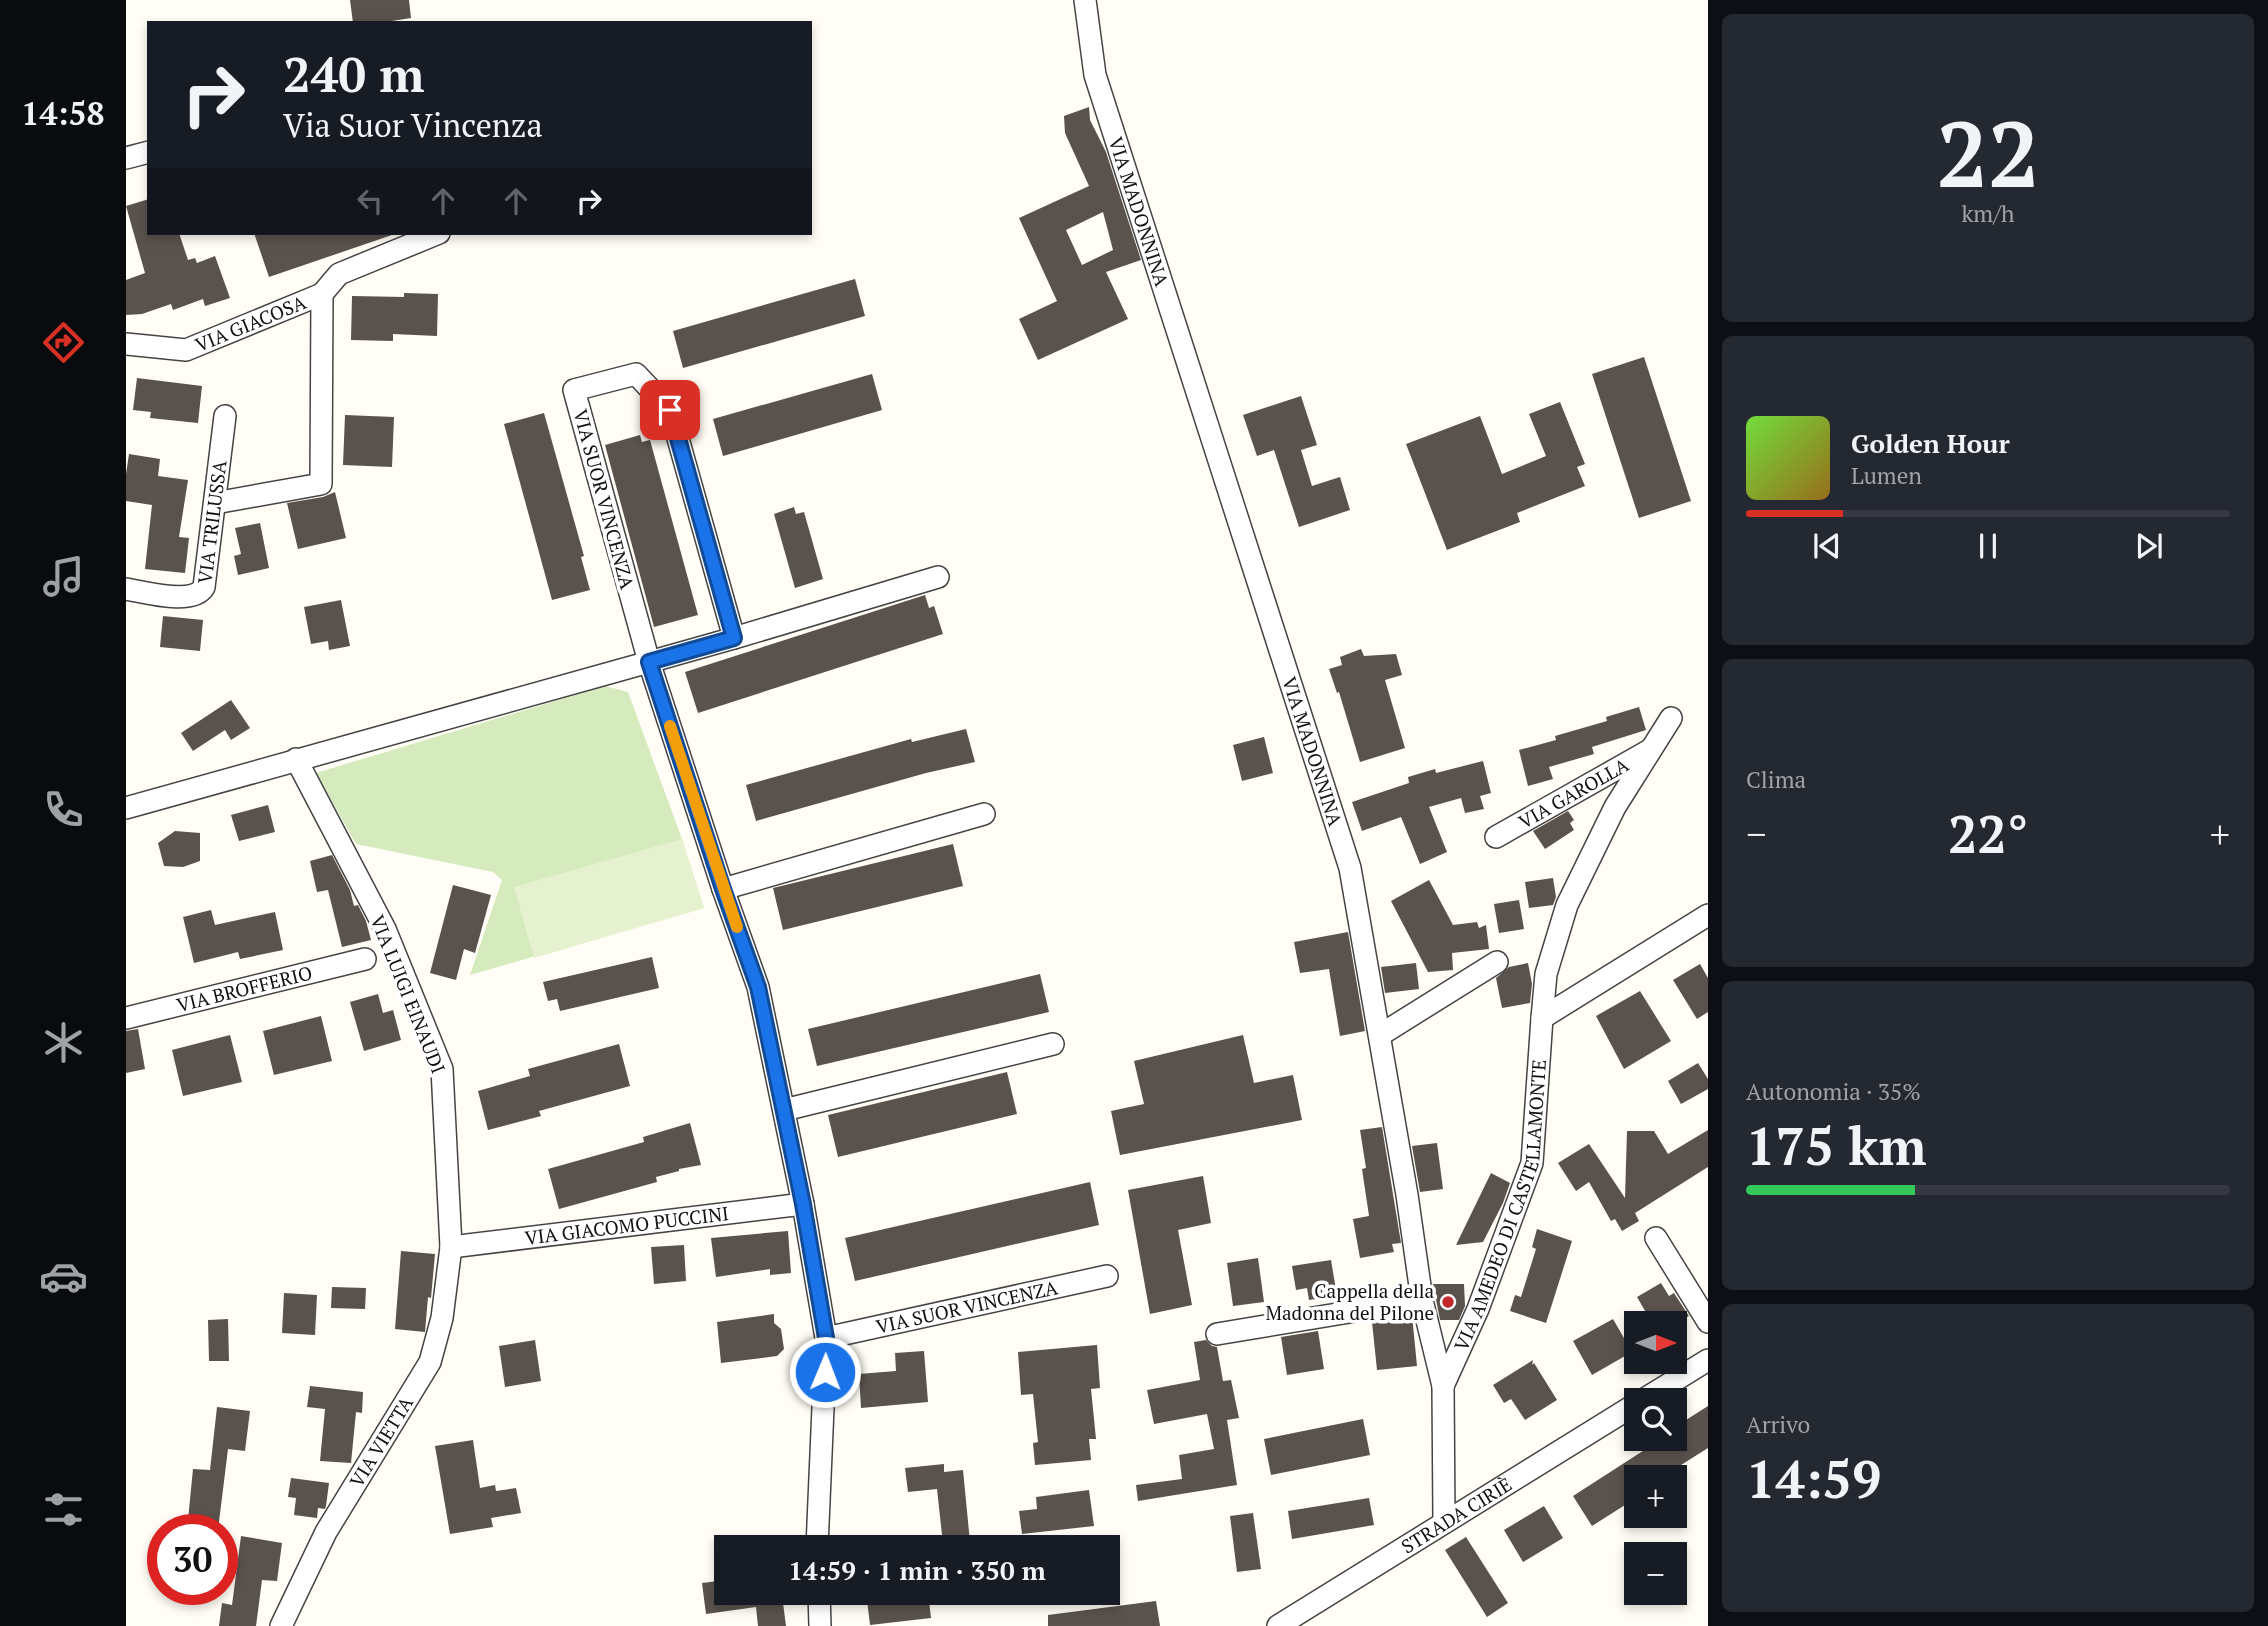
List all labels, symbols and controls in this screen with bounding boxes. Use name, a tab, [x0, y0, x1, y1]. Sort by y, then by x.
text: 240 m	[283, 41, 425, 106]
icon: right	[168, 49, 259, 140]
text: 14:58	[21, 92, 105, 134]
text: 22	[1937, 92, 2039, 213]
text: Via Suor Vincenza	[283, 104, 543, 146]
street label: VIA MADONNINA	[1104, 134, 1175, 289]
icon: left	[351, 182, 389, 220]
icon: ahead	[424, 182, 462, 220]
icon: ahead	[497, 182, 535, 220]
icon: right	[570, 182, 608, 220]
text: km/h	[1961, 198, 2015, 229]
street label: VIA GIACOSA	[191, 289, 309, 357]
icon: directions	[39, 318, 88, 367]
pin	[640, 380, 700, 440]
icon: arrive	[651, 391, 689, 429]
street label: VIA SUOR VINCENZA	[568, 406, 641, 592]
text: Golden Hour	[1851, 426, 2010, 460]
street label: VIA TRILUSSA	[192, 459, 231, 585]
text: Lumen	[1851, 460, 1922, 491]
icon: previous	[1808, 527, 1846, 565]
icon: pause	[1969, 527, 2007, 565]
icon: next	[2130, 527, 2168, 565]
icon: music	[39, 552, 88, 601]
street label: VIA MADONNINA	[1277, 673, 1349, 829]
street label: VIA GAROLLA	[1514, 752, 1633, 834]
text: Clima	[1746, 764, 1806, 795]
icon: phone	[39, 785, 88, 834]
text: 22°	[1948, 799, 2028, 868]
text: −	[1746, 809, 1766, 859]
text: +	[2210, 809, 2230, 859]
street label: VIA LUIGI EINAUDI	[365, 911, 452, 1077]
street label: VIA BROFFERIO	[174, 960, 315, 1017]
icon: climate	[39, 1018, 88, 1067]
street label: VIA AMEDEO DI CASTELLAMONTE	[1448, 1059, 1551, 1355]
text: Autonomia · 35%	[1746, 1076, 1921, 1107]
text: 175 km	[1746, 1111, 1927, 1180]
street label: VIA GIACOMO PUCCINI	[523, 1200, 730, 1250]
icon: car	[39, 1252, 88, 1301]
street label: VIA SUOR VINCENZA	[873, 1274, 1060, 1339]
place label: Cappella della Madonna del Pilone	[1266, 1278, 1434, 1325]
marker: Cappella della Madonna del Pilone	[1440, 1294, 1456, 1310]
north arrow	[1624, 1311, 1687, 1374]
map controls	[1624, 1311, 1687, 1605]
position arrow	[788, 1335, 862, 1409]
button: search	[1624, 1388, 1687, 1451]
street label: VIA VIETTA	[343, 1391, 418, 1492]
text: Arrivo	[1746, 1409, 1810, 1440]
text: 14:59	[1746, 1444, 1881, 1513]
button: +	[1624, 1465, 1687, 1528]
street label: STRADA CIRIÈ	[1396, 1471, 1516, 1559]
icon: filters	[39, 1485, 88, 1534]
speed limit sign: 30	[147, 1514, 238, 1605]
button: −	[1624, 1542, 1687, 1605]
text: 14:59 · 1 min · 350 m	[788, 1553, 1046, 1587]

